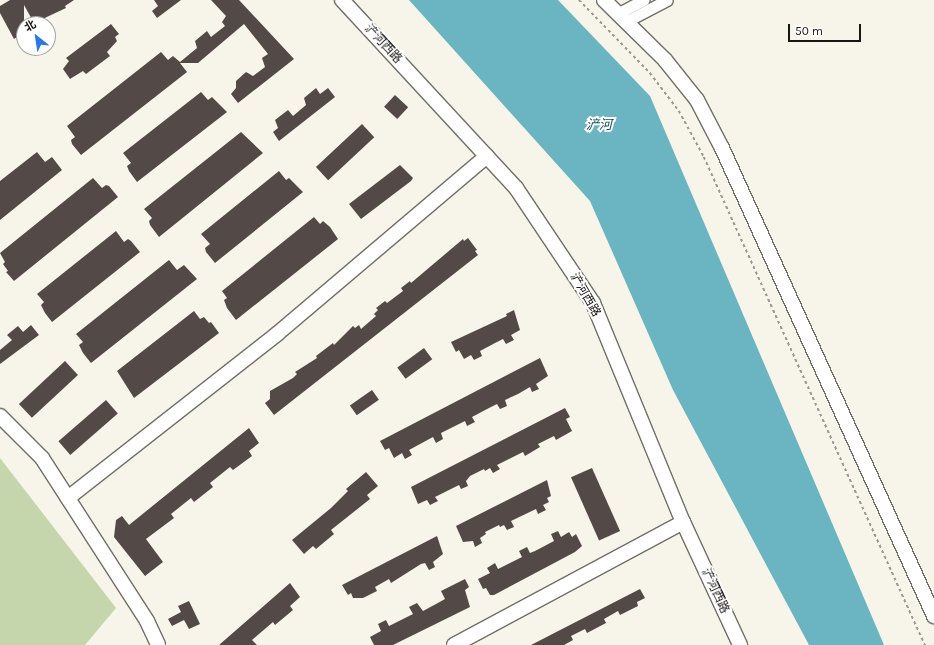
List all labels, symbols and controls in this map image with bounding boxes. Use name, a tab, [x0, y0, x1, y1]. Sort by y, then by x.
north arrow	[16, 16, 56, 56]
scale bar	[790, 16, 863, 42]
text: 北	[22, 18, 38, 34]
street label: 浐河西路	[361, 22, 405, 66]
text: 50 m	[795, 24, 823, 38]
water label: 浐河	[586, 117, 612, 133]
street label: 浐河西路	[567, 271, 603, 319]
street label: 浐河西路	[698, 566, 732, 616]

